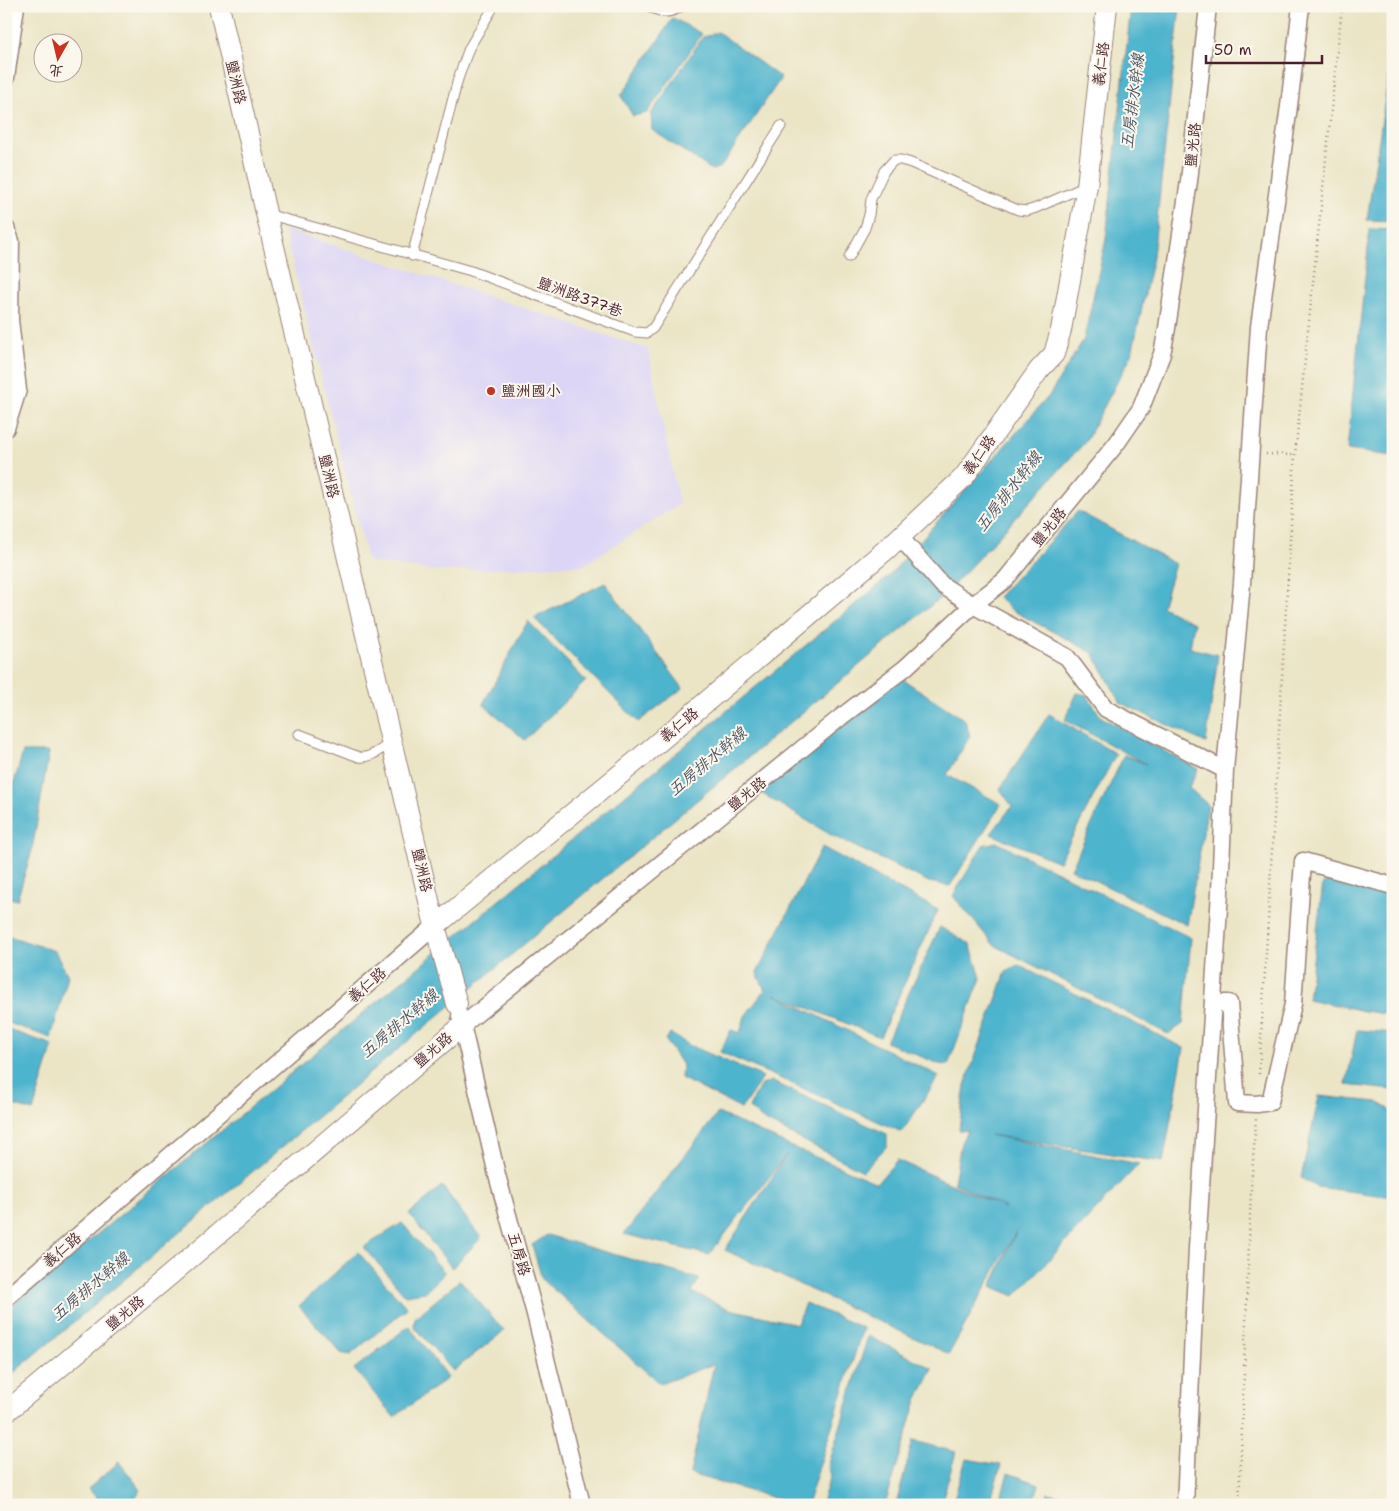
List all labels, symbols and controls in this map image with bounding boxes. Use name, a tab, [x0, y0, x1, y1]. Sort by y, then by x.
north arrow	[32, 32, 82, 82]
scale bar	[1206, 32, 1323, 64]
street label: 義仁路	[1088, 40, 1114, 88]
text: 50 m	[1214, 40, 1252, 60]
water label: 五房排水幹線	[1116, 51, 1149, 150]
street label: 鹽洲路	[221, 58, 251, 106]
text: 北	[48, 61, 64, 81]
street label: 鹽光路	[1181, 122, 1205, 168]
street label: 鹽洲路377巷	[535, 272, 625, 322]
place label: 鹽洲國小	[501, 381, 561, 401]
marker: 鹽洲國小	[485, 385, 497, 397]
street label: 義仁路	[958, 431, 1000, 479]
water label: 五房排水幹線	[971, 446, 1047, 536]
street label: 鹽洲路	[314, 452, 344, 500]
street label: 鹽光路	[1027, 503, 1071, 551]
street label: 義仁路	[655, 703, 703, 747]
water label: 五房排水幹線	[664, 722, 752, 800]
street label: 鹽光路	[723, 772, 771, 816]
street label: 鹽洲路	[407, 846, 437, 894]
street label: 義仁路	[343, 963, 391, 1007]
water label: 五房排水幹線	[356, 984, 444, 1062]
street label: 鹽光路	[409, 1028, 457, 1072]
street label: 義仁路	[38, 1228, 86, 1272]
street label: 五房路	[503, 1230, 535, 1278]
water label: 五房排水幹線	[47, 1247, 135, 1325]
street label: 鹽光路	[101, 1291, 149, 1335]

